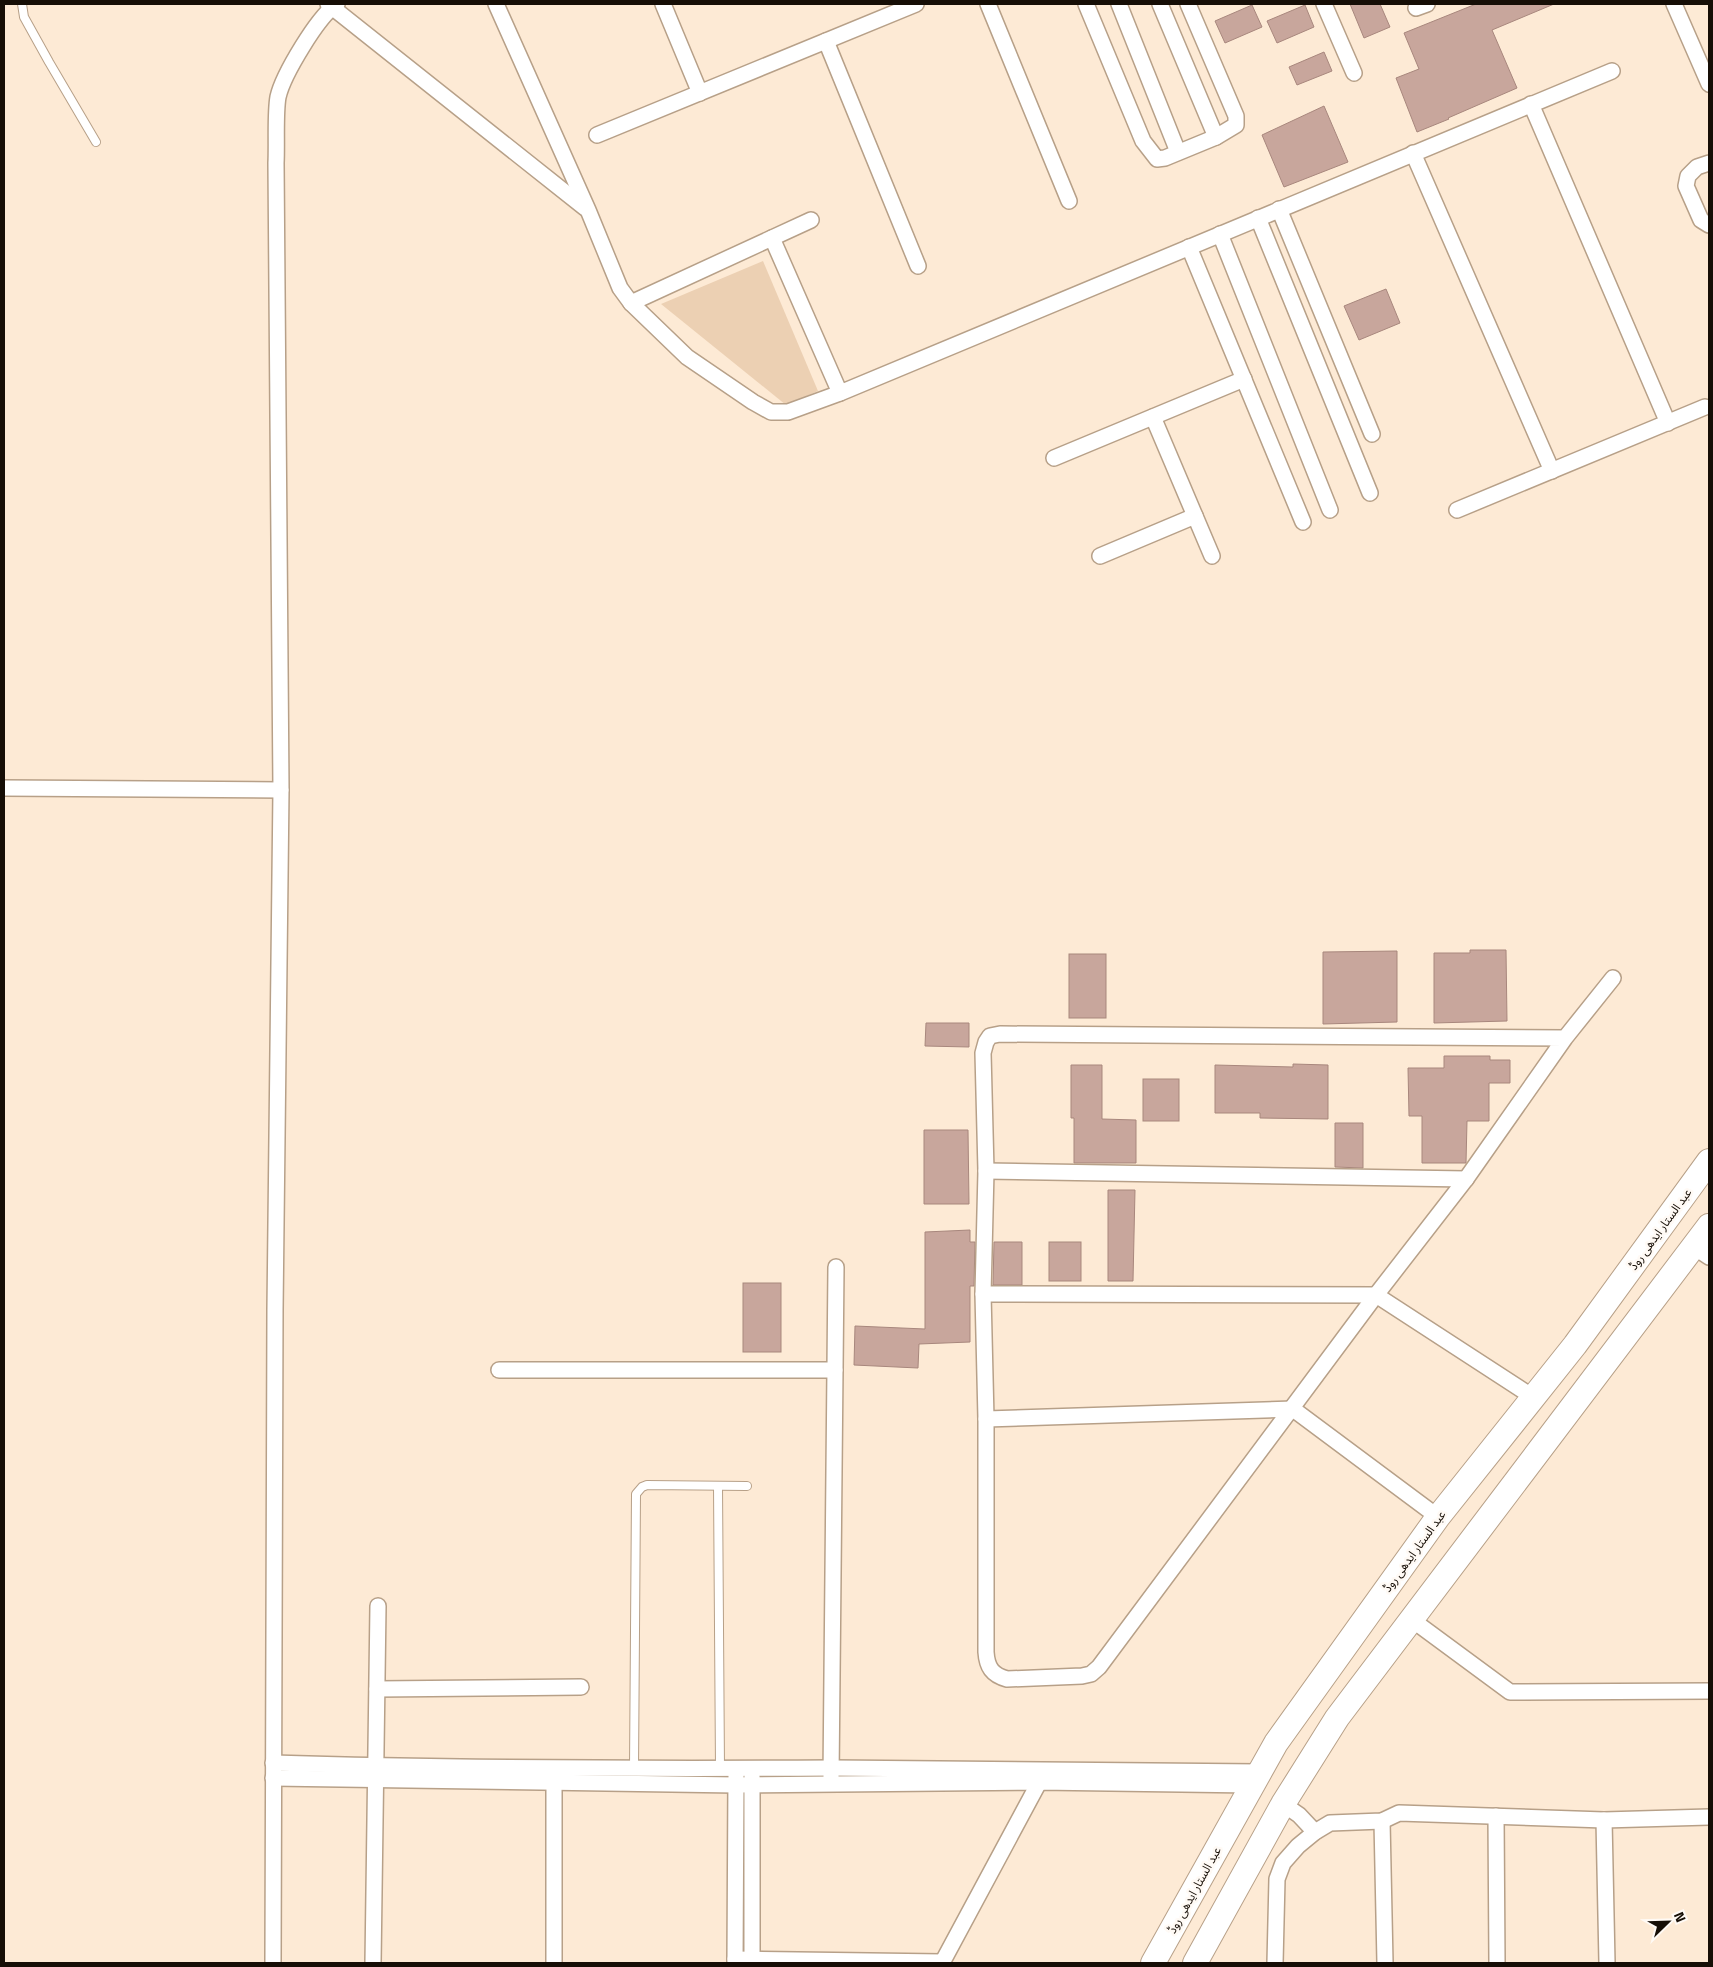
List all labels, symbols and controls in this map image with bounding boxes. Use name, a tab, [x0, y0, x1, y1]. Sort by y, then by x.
street label: عبد الستار ایدھی روڈ	[1624, 1184, 1696, 1274]
street label: عبد الستار ایدھی روڈ	[1378, 1506, 1450, 1596]
street label: عبد الستار ایدھی روڈ	[1162, 1843, 1226, 1937]
north arrow	[1643, 1897, 1693, 1947]
text: N	[1669, 1908, 1692, 1925]

